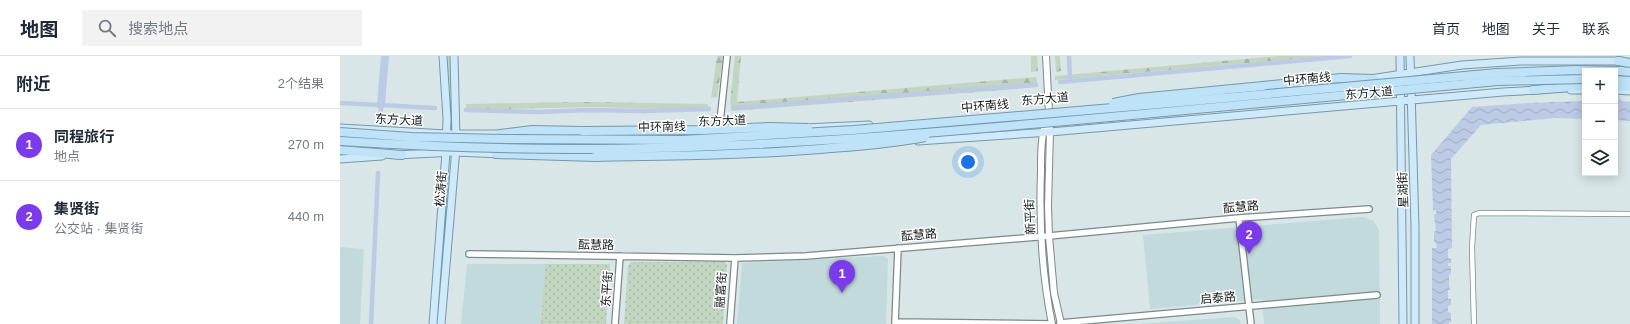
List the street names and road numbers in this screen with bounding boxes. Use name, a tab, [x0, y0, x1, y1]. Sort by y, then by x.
street label: 中环南线	[1282, 70, 1332, 88]
street label: 东方大道	[1344, 84, 1394, 102]
street label: 东方大道	[1020, 90, 1070, 108]
street label: 中环南线	[960, 97, 1010, 115]
street label: 东方大道	[375, 112, 423, 128]
street label: 东方大道	[698, 113, 746, 129]
street label: 中环南线	[638, 120, 686, 134]
street label: 松涛街	[432, 170, 450, 208]
street label: 星湖街	[1395, 172, 1411, 208]
street label: 酝慧路	[1222, 198, 1260, 216]
street label: 新平街	[1022, 199, 1038, 235]
street label: 酝慧路	[900, 226, 938, 244]
street label: 酝慧路	[578, 238, 614, 252]
street label: 东平街	[599, 271, 615, 307]
street label: 融富街	[713, 272, 729, 308]
street label: 启泰路	[1199, 289, 1237, 307]

